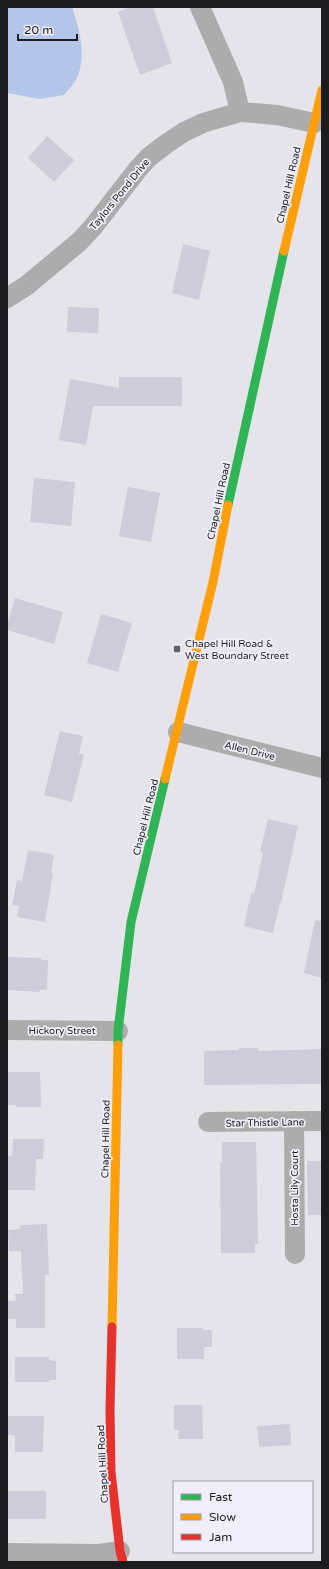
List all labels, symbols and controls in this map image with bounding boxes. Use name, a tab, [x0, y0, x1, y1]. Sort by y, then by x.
scale bar	[18, 16, 77, 42]
text: 20 m	[24, 23, 53, 37]
street label: Chapel Hill Road	[274, 146, 304, 225]
street label: Taylors Pond Drive	[87, 156, 152, 233]
street label: Chapel Hill Road	[205, 462, 233, 541]
place label: Chapel Hill Road & West Boundary Street	[185, 638, 289, 662]
marker: Chapel Hill Road & West Boundary Street	[172, 644, 182, 654]
street label: Allen Drive	[223, 739, 276, 763]
street label: Chapel Hill Road	[131, 778, 161, 857]
street label: Hickory Street	[28, 1025, 96, 1037]
street label: Chapel Hill Road	[99, 1100, 113, 1178]
street label: Star Thistle Lane	[225, 1116, 305, 1130]
street label: Hosta Lily Court	[289, 1150, 301, 1226]
street label: Chapel Hill Road	[95, 1424, 111, 1503]
legend	[173, 1481, 313, 1553]
text: Fast	[209, 1490, 233, 1504]
text: Slow	[209, 1510, 236, 1524]
text: Jam	[209, 1530, 232, 1544]

